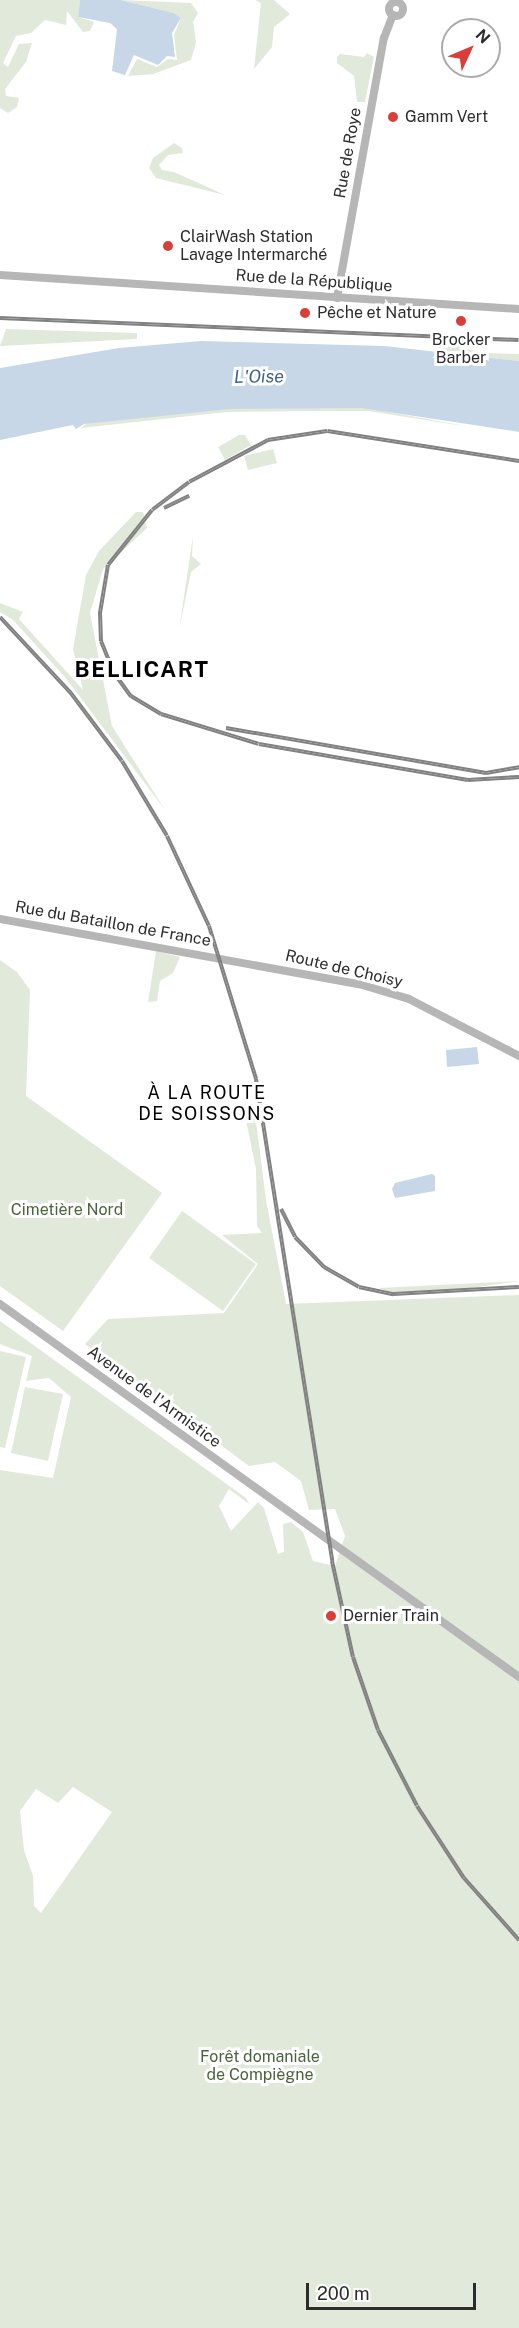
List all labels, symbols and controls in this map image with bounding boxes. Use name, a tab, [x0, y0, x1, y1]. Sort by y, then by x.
north arrow	[441, 18, 501, 78]
text: N	[472, 25, 494, 48]
street label: Rue de Roye	[331, 106, 365, 200]
place label: Gamm Vert	[405, 107, 488, 127]
marker: Gamm Vert	[386, 110, 400, 124]
place label: ClairWash Station Lavage Intermarché	[180, 227, 327, 265]
marker: ClairWash Station Lavage Intermarché	[161, 239, 175, 253]
street label: Rue de la République	[235, 266, 393, 296]
place label: Pêche et Nature	[317, 303, 437, 323]
marker: Pêche et Nature	[298, 306, 312, 320]
marker: Brocker Barber	[454, 314, 468, 328]
place label: Brocker Barber	[432, 330, 490, 368]
water label: L'Oise	[234, 366, 284, 388]
district label: BELLICART	[75, 657, 209, 683]
street label: Rue du Bataillon de France	[13, 897, 213, 951]
street label: Route de Choisy	[283, 946, 405, 992]
district label: À LA ROUTE DE SOISSONS	[138, 1083, 276, 1126]
park label: Cimetière Nord	[11, 1200, 123, 1220]
street label: Avenue de l'Armistice	[83, 1342, 225, 1452]
place label: Dernier Train	[343, 1606, 439, 1626]
marker: Dernier Train	[324, 1609, 338, 1623]
park label: Forêt domaniale de Compiègne	[200, 2047, 320, 2085]
scale bar	[309, 2271, 478, 2309]
text: 200 m	[317, 2283, 370, 2304]

